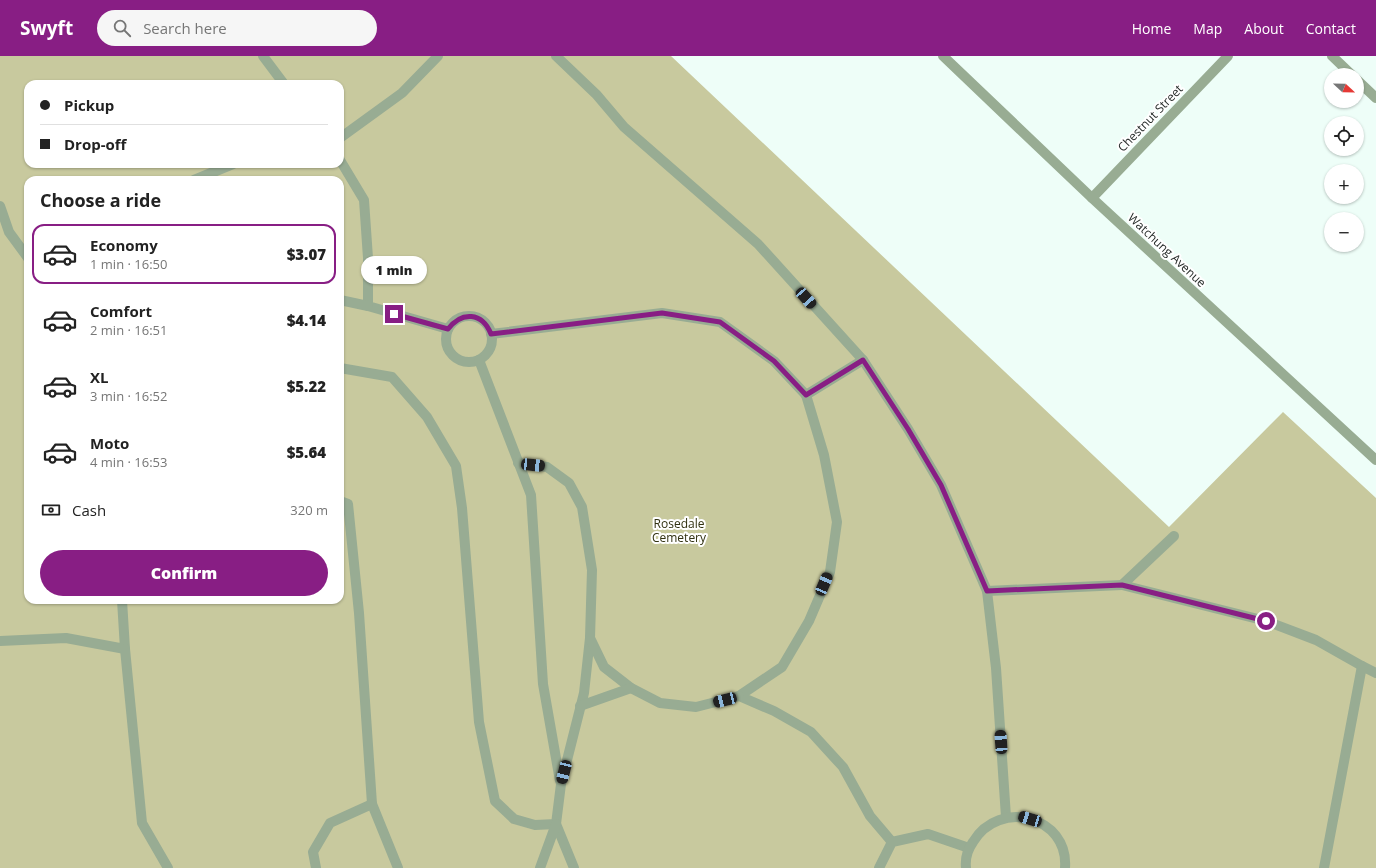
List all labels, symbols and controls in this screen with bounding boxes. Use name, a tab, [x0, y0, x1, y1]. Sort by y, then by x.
search box	[97, 10, 377, 46]
text: Swyft	[20, 15, 73, 41]
icon: search	[111, 17, 133, 39]
text: Search here	[143, 18, 227, 38]
text: Home	[1132, 19, 1171, 38]
text: Map	[1193, 19, 1222, 38]
text: About	[1244, 19, 1284, 38]
text: Contact	[1306, 19, 1356, 38]
north arrow	[1324, 68, 1364, 108]
map controls	[1324, 68, 1364, 252]
street label: Chestnut Street	[1114, 81, 1186, 155]
text: Pickup	[64, 95, 114, 115]
button: locate	[1324, 116, 1364, 156]
text: Drop-off	[64, 134, 126, 154]
button: +	[1324, 164, 1364, 204]
text: Choose a ride	[40, 188, 161, 212]
street label: Watchung Avenue	[1124, 209, 1210, 291]
button: −	[1324, 212, 1364, 252]
text: Economy	[90, 235, 158, 255]
icon: car	[42, 236, 78, 272]
text: $3.07	[287, 244, 326, 264]
text: 1 min · 16:50	[90, 255, 167, 273]
callout: 1 min	[361, 256, 427, 284]
text: 1 min	[376, 261, 412, 279]
car	[794, 285, 818, 311]
text: Comfort	[90, 301, 152, 321]
icon: car	[42, 302, 78, 338]
route end	[385, 305, 403, 323]
text: $4.14	[287, 310, 326, 330]
text: 2 min · 16:51	[90, 321, 167, 339]
text: XL	[90, 367, 108, 387]
icon: car	[42, 368, 78, 404]
text: $5.22	[287, 376, 326, 396]
text: 3 min · 16:52	[90, 387, 167, 405]
text: Moto	[90, 433, 129, 453]
icon: car	[42, 434, 78, 470]
text: $5.64	[287, 442, 326, 462]
text: 4 min · 16:53	[90, 453, 167, 471]
car	[520, 458, 546, 472]
icon: cash	[40, 499, 62, 521]
text: Cash	[72, 500, 106, 520]
text: 320 m	[290, 501, 328, 519]
park label: Rosedale Cemetery	[652, 515, 707, 546]
button: Confirm	[40, 550, 328, 596]
car	[814, 571, 834, 597]
route start	[1257, 612, 1275, 630]
car	[712, 691, 738, 709]
car	[994, 730, 1008, 754]
car	[555, 759, 573, 785]
car	[1017, 810, 1043, 828]

